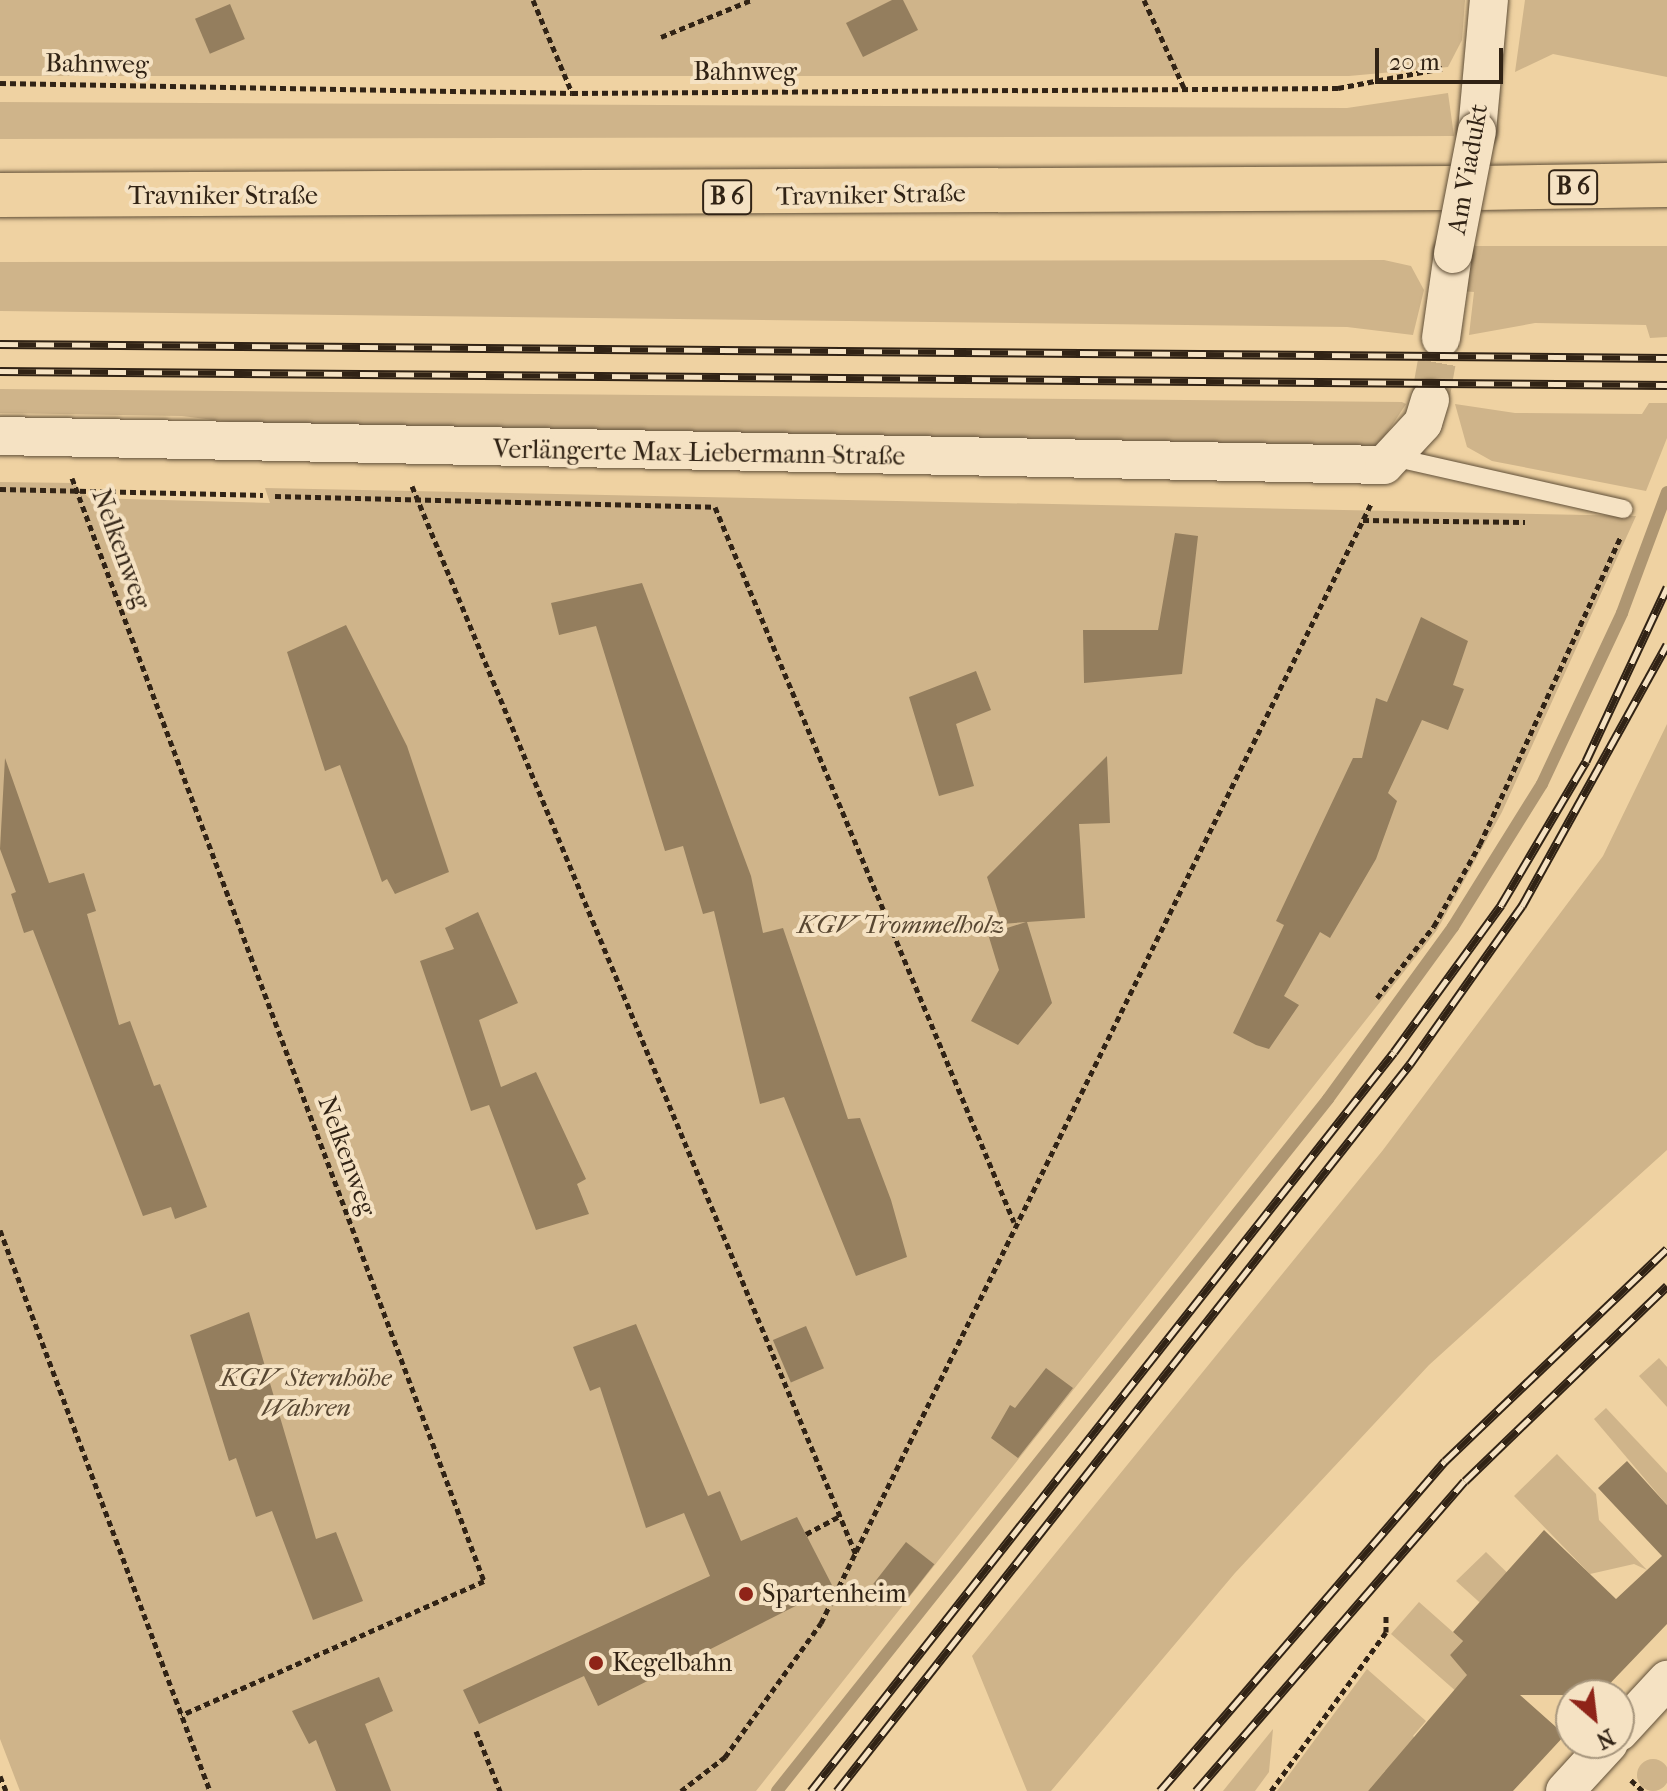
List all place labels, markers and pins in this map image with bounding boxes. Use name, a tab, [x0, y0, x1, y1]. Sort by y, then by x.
place label: Spartenheim	[762, 1578, 907, 1610]
marker: Spartenheim	[737, 1585, 755, 1603]
place label: Kegelbahn	[612, 1647, 732, 1679]
marker: Kegelbahn	[587, 1654, 605, 1672]

